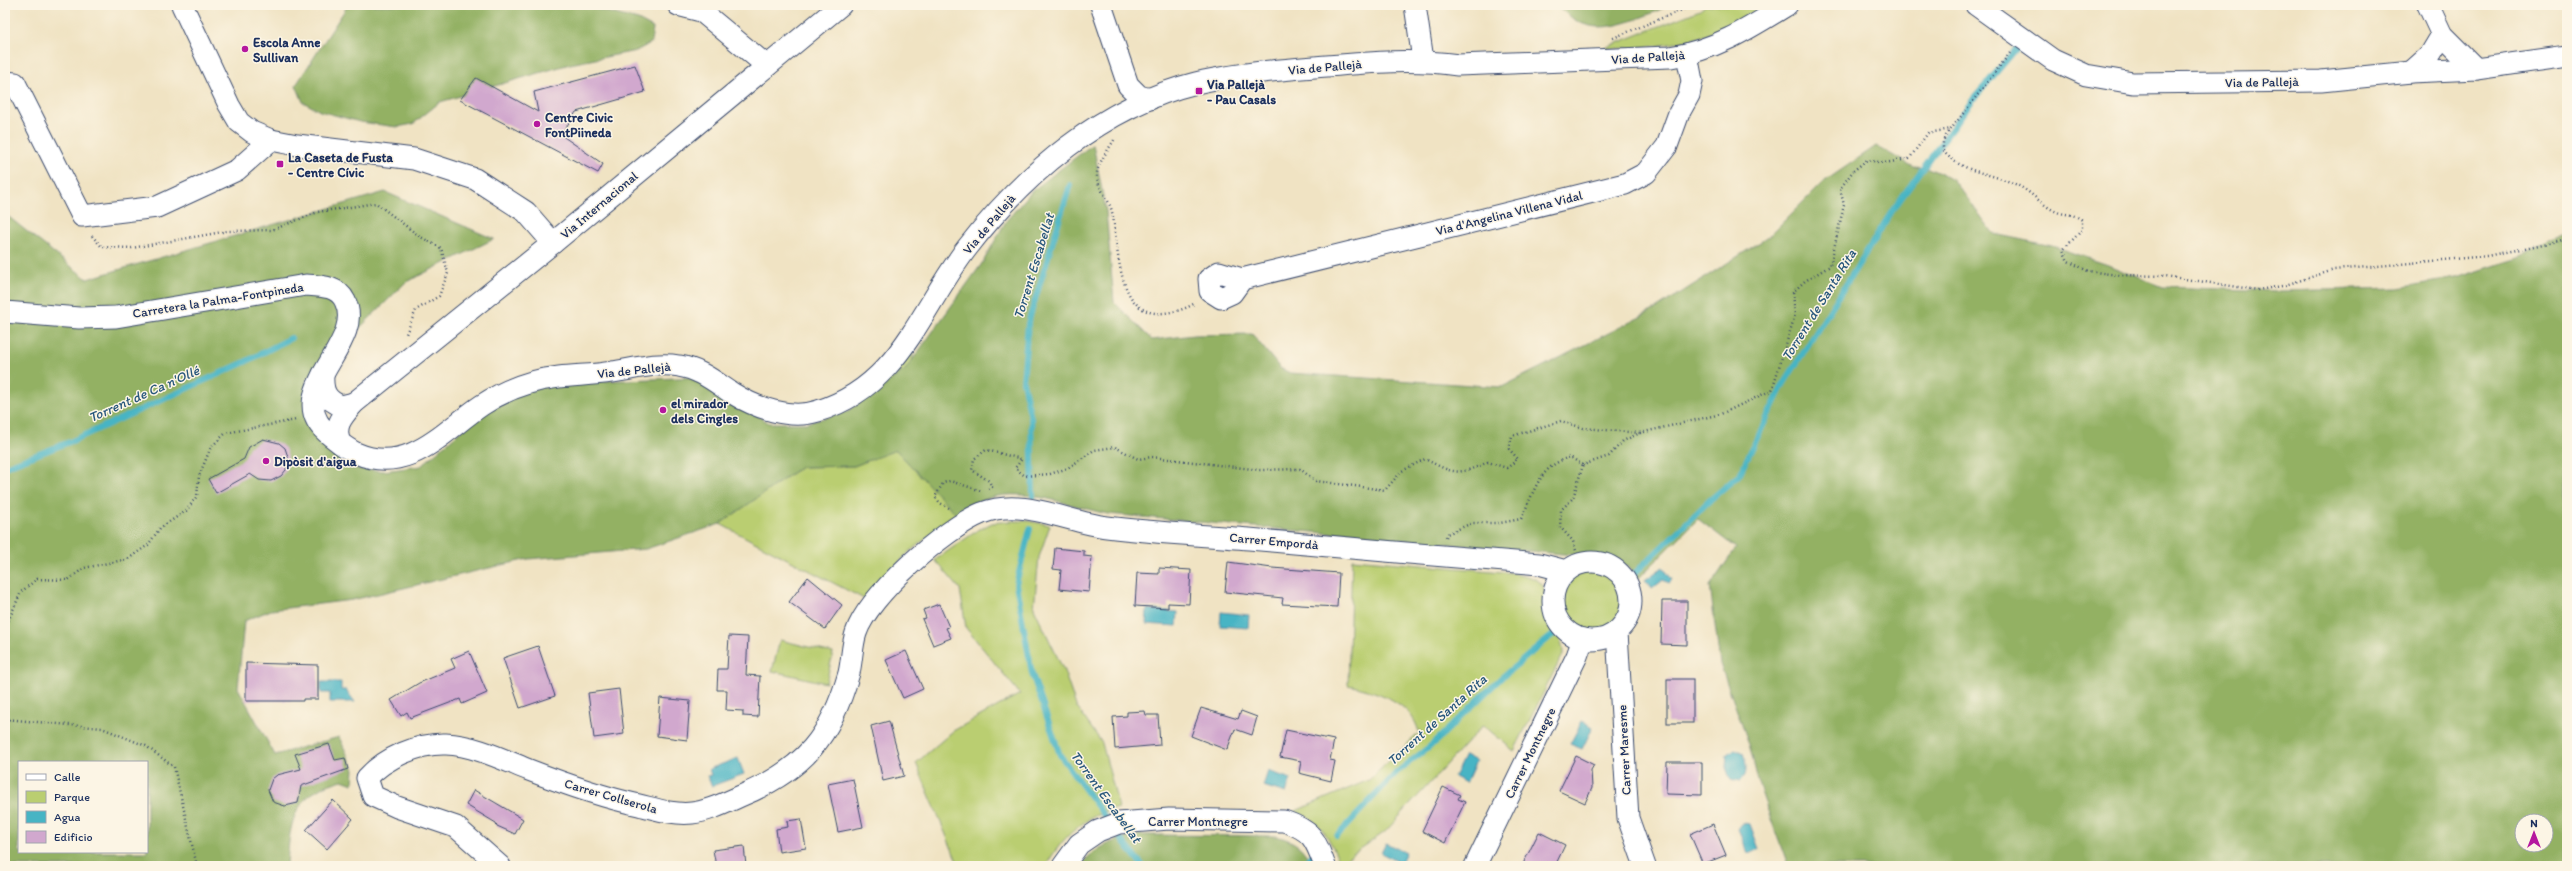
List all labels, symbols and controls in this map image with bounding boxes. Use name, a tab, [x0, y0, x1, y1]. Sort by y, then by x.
place label: Escola Anne Sullivan	[253, 35, 320, 65]
marker: Escola Anne Sullivan	[240, 44, 250, 54]
street label: Via de Pallejà	[1611, 47, 1686, 67]
street label: Via de Pallejà	[1287, 56, 1363, 78]
street label: Via de Pallejà	[2225, 74, 2299, 90]
place label: Via Pallejà - Pau Casals	[1207, 77, 1276, 107]
marker: Via Pallejà - Pau Casals	[1194, 86, 1204, 96]
place label: Centre Civic FontPiineda	[545, 110, 613, 140]
marker: Centre Civic FontPiineda	[532, 119, 542, 129]
place label: La Caseta de Fusta - Centre Cívic	[288, 150, 393, 180]
marker: La Caseta de Fusta - Centre Cívic	[275, 159, 285, 169]
street label: Via Internacional	[557, 168, 641, 242]
street label: Via d'Angelina Villena Vidal	[1434, 187, 1584, 239]
street label: Via de Pallejà	[959, 191, 1019, 257]
water label: Torrent Escabellat	[1010, 209, 1059, 321]
water label: Torrent de Santa Rita	[1778, 246, 1861, 364]
street label: Carretera la Palma-Fontpineda	[131, 279, 305, 321]
street label: Via de Pallejà	[596, 359, 672, 381]
water label: Torrent de Ca n'Ollé	[86, 361, 203, 426]
place label: el mirador dels Cingles	[671, 396, 738, 427]
marker: el mirador dels Cingles	[658, 405, 668, 415]
place label: Dipòsit d'aigua	[274, 454, 357, 470]
marker: Dipòsit d'aigua	[261, 456, 271, 466]
street label: Carrer Empordà	[1229, 530, 1320, 552]
water label: Torrent de Santa Rita	[1384, 670, 1491, 769]
street label: Carrer Maresme	[1614, 704, 1634, 796]
street label: Carrer Montnegre	[1501, 705, 1559, 801]
water label: Torrent Escabellat	[1067, 748, 1146, 848]
legend	[18, 761, 148, 853]
text: Calle	[54, 770, 81, 784]
street label: Carrer Collserola	[563, 776, 659, 817]
text: Parque	[54, 790, 90, 804]
text: Agua	[54, 810, 80, 824]
north arrow	[2514, 813, 2554, 853]
street label: Carrer Montnegre	[1148, 814, 1248, 829]
text: N	[2530, 817, 2538, 830]
text: Edificio	[54, 830, 93, 844]

